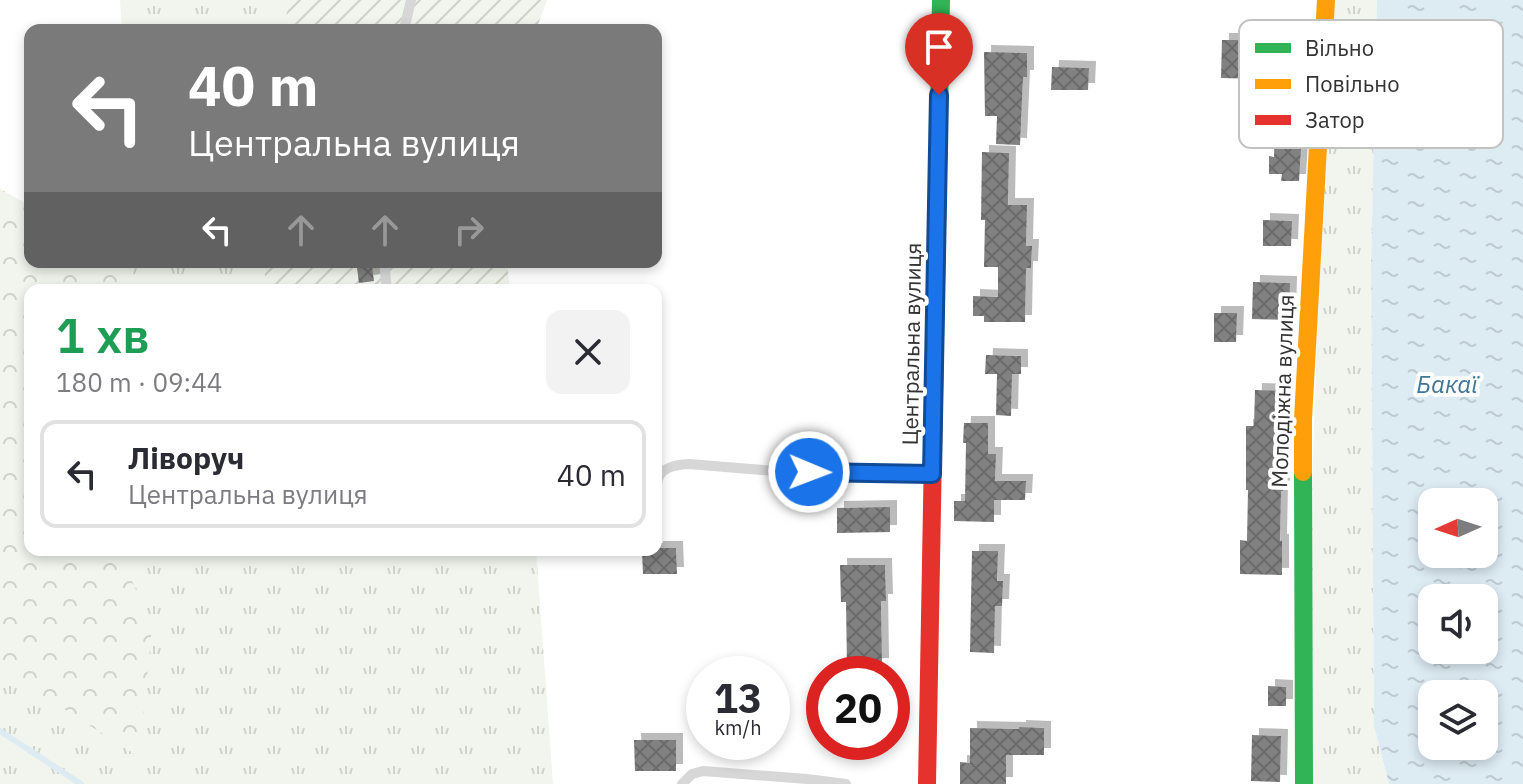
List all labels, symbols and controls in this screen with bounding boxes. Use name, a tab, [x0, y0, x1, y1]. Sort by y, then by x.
pin	[905, 13, 973, 95]
legend	[1239, 20, 1503, 148]
icon: arrive	[917, 25, 961, 69]
text: Вільно	[1305, 33, 1374, 62]
text: 40 m	[188, 49, 318, 121]
icon: left	[56, 56, 160, 160]
text: Повільно	[1305, 69, 1399, 98]
text: Затор	[1305, 105, 1365, 134]
text: Центральна вулиця	[188, 119, 520, 166]
icon: left	[195, 208, 239, 252]
icon: ahead	[279, 208, 323, 252]
icon: ahead	[363, 208, 407, 252]
icon: right	[447, 208, 491, 252]
street label: Центральна вулиця	[895, 242, 927, 446]
street label: Молодіжна вулиця	[1264, 294, 1300, 488]
text: 1 хв	[56, 304, 150, 366]
button: close	[546, 310, 630, 394]
text: 180 m · 09:44	[56, 365, 222, 399]
water label: Бакаї	[1416, 368, 1480, 400]
position arrow	[767, 430, 851, 514]
text: Ліворуч	[128, 438, 244, 477]
icon: left	[60, 452, 104, 496]
text: 40 m	[557, 455, 626, 494]
text: Центральна вулиця	[128, 477, 368, 511]
north arrow	[1418, 488, 1498, 568]
map controls	[1418, 488, 1498, 760]
button: sound	[1418, 584, 1498, 664]
speed limit sign: 20	[806, 656, 910, 760]
text: 13	[714, 672, 762, 724]
button: layers	[1418, 680, 1498, 760]
text: km/h	[714, 714, 762, 741]

